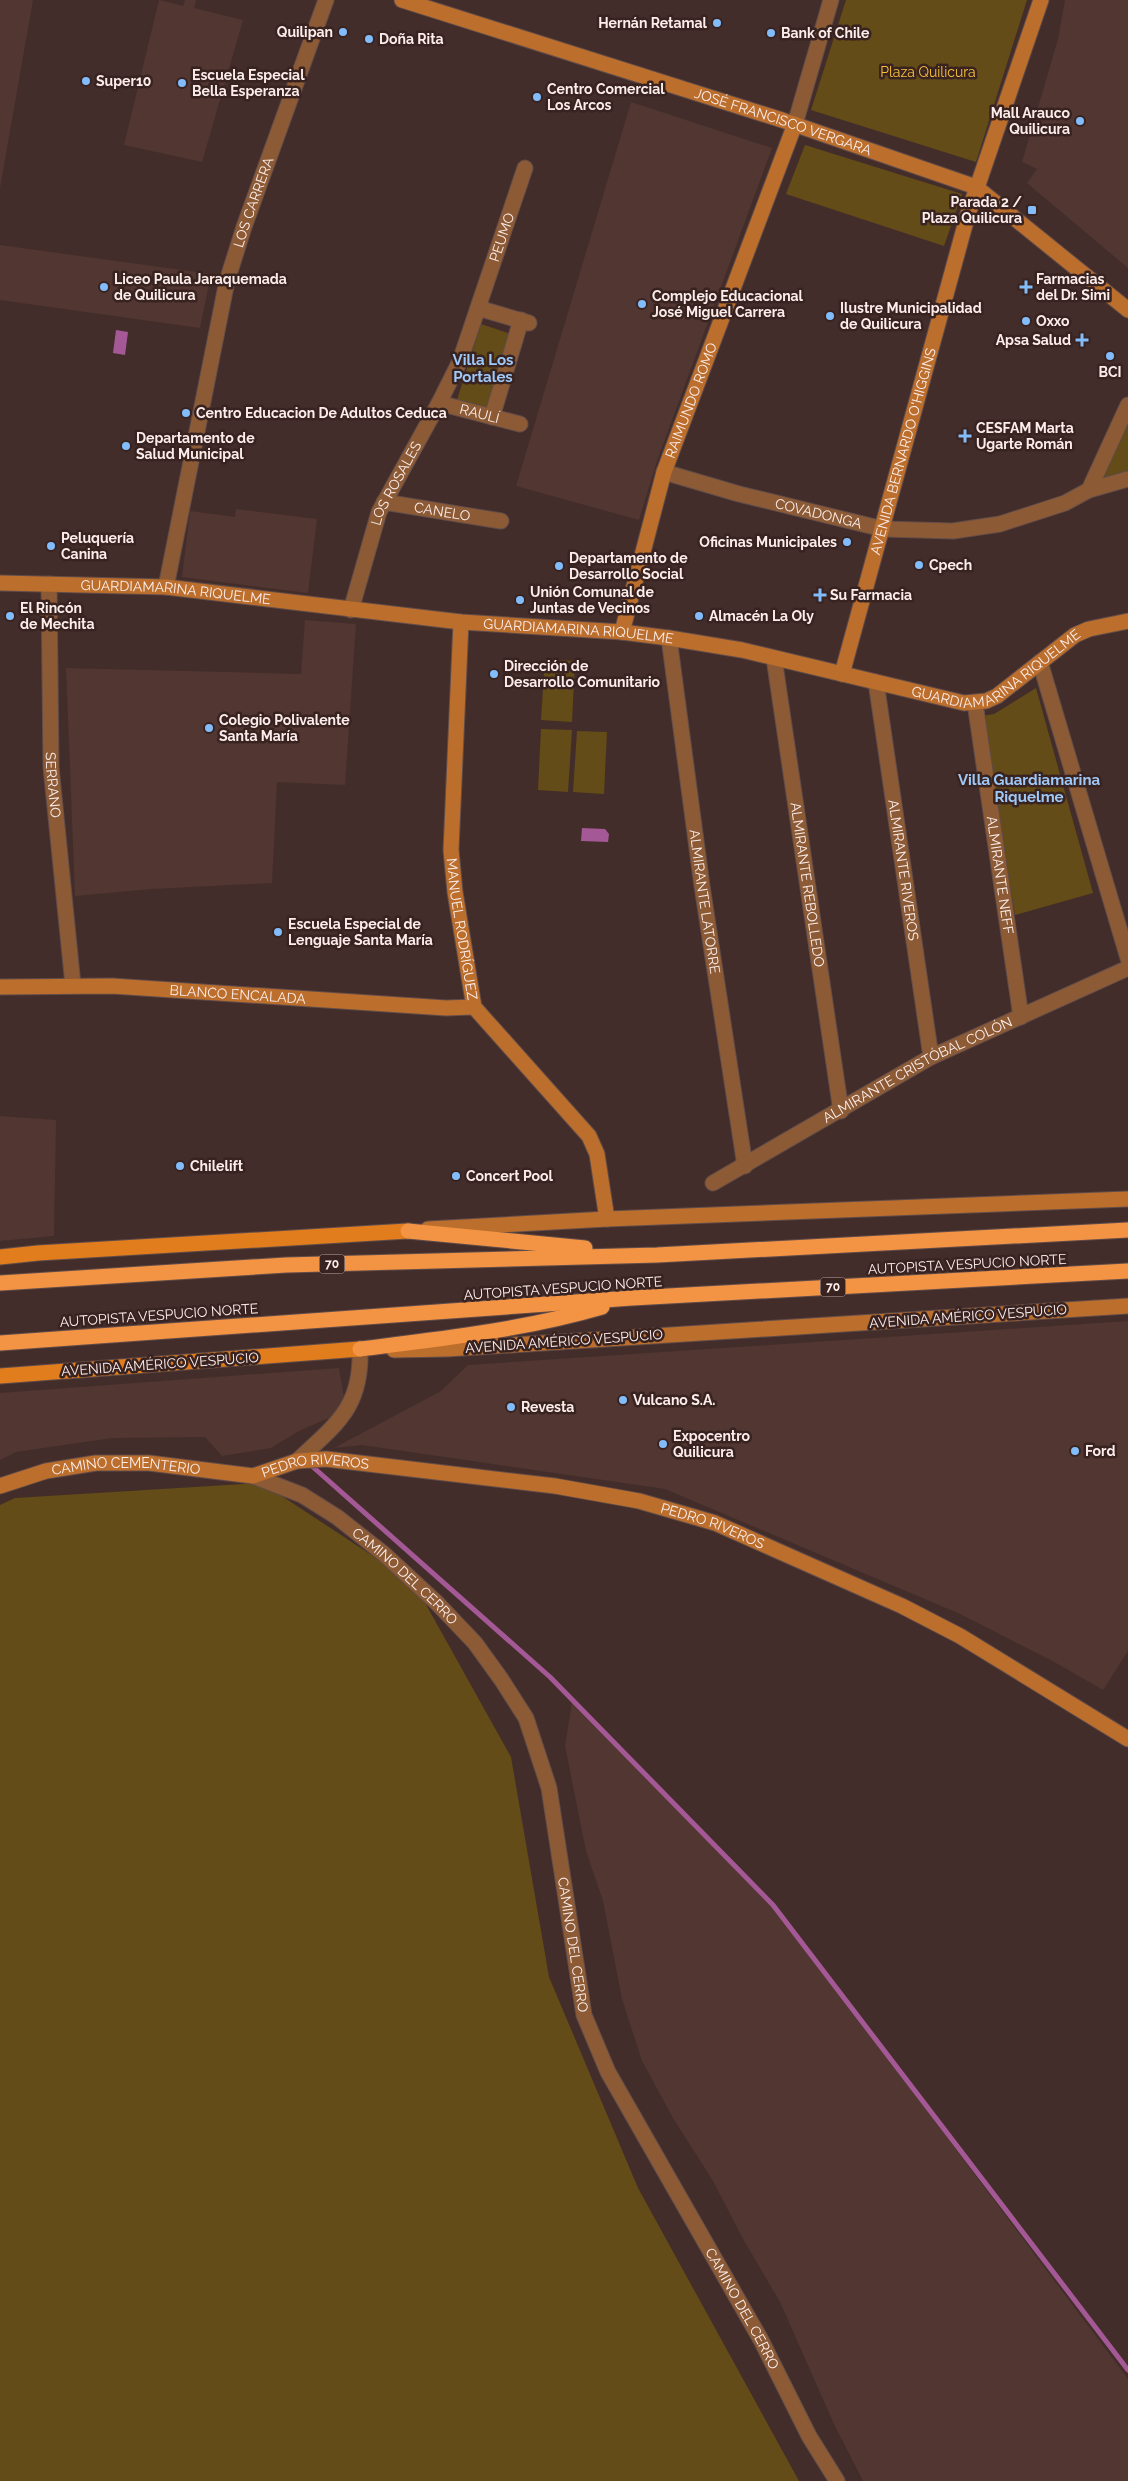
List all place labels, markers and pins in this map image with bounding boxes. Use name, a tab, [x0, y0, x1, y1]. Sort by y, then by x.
place label: Hernán Retamal	[598, 15, 708, 31]
marker: Hernán Retamal	[711, 17, 723, 29]
place label: Quilipan	[277, 24, 333, 40]
place label: Bank of Chile	[781, 25, 870, 41]
marker: Quilipan	[337, 26, 349, 38]
marker: Bank of Chile	[765, 27, 777, 39]
place label: Doña Rita	[379, 31, 444, 47]
marker: Doña Rita	[363, 33, 375, 45]
place label: Escuela Especial Bella Esperanza	[192, 67, 305, 99]
place label: Super10	[96, 73, 151, 89]
marker: Super10	[80, 75, 92, 87]
marker: Escuela Especial Bella Esperanza	[176, 77, 188, 89]
place label: Centro Comercial Los Arcos	[547, 81, 665, 113]
marker: Centro Comercial Los Arcos	[531, 91, 543, 103]
place label: Mall Arauco Quilicura	[991, 105, 1071, 137]
marker: Mall Arauco Quilicura	[1074, 115, 1086, 127]
place label: Parada 2 / Plaza Quilicura	[922, 194, 1022, 226]
marker: Parada 2 / Plaza Quilicura	[1026, 204, 1038, 216]
place label: Liceo Paula Jaraquemada de Quilicura	[114, 271, 287, 303]
place label: Farmacias del Dr. Simi	[1036, 271, 1110, 303]
marker: Liceo Paula Jaraquemada de Quilicura	[98, 281, 110, 293]
marker: Farmacias del Dr. Simi	[1020, 281, 1032, 293]
place label: Complejo Educacional José Miguel Carrera	[652, 288, 804, 320]
marker: Complejo Educacional José Miguel Carrera	[636, 298, 648, 310]
place label: Ilustre Municipalidad de Quilicura	[840, 300, 982, 332]
marker: Ilustre Municipalidad de Quilicura	[824, 310, 836, 322]
place label: Oxxo	[1036, 313, 1070, 329]
marker: Oxxo	[1020, 315, 1032, 327]
place label: Apsa Salud	[996, 332, 1071, 348]
marker: Apsa Salud	[1075, 333, 1089, 347]
marker: BCI	[1104, 350, 1116, 362]
place label: BCI	[1098, 364, 1122, 380]
place label: Centro Educacion De Adultos Ceduca	[196, 405, 447, 421]
marker: Centro Educacion De Adultos Ceduca	[180, 407, 192, 419]
place label: CESFAM Marta Ugarte Román	[976, 420, 1074, 452]
marker: CESFAM Marta Ugarte Román	[958, 429, 972, 443]
place label: Departamento de Salud Municipal	[136, 430, 255, 462]
marker: Departamento de Salud Municipal	[120, 440, 132, 452]
place label: Peluquería Canina	[61, 530, 134, 562]
place label: Oficinas Municipales	[699, 534, 837, 550]
marker: Oficinas Municipales	[841, 536, 853, 548]
marker: Peluquería Canina	[45, 540, 57, 552]
place label: Departamento de Desarrollo Social	[569, 550, 688, 582]
place label: Cpech	[929, 557, 972, 573]
marker: Cpech	[913, 559, 925, 571]
marker: Departamento de Desarrollo Social	[553, 560, 565, 572]
place label: Unión Comunal de Juntas de Vecinos	[530, 584, 654, 616]
place label: Su Farmacia	[830, 587, 912, 603]
marker: Su Farmacia	[814, 589, 826, 601]
marker: Unión Comunal de Juntas de Vecinos	[514, 594, 526, 606]
place label: El Rincón de Mechita	[20, 600, 94, 632]
place label: Almacén La Oly	[709, 608, 814, 624]
marker: El Rincón de Mechita	[4, 610, 16, 622]
marker: Almacén La Oly	[693, 610, 705, 622]
place label: Dirección de Desarrollo Comunitario	[504, 658, 660, 690]
marker: Dirección de Desarrollo Comunitario	[488, 668, 500, 680]
place label: Colegio Polivalente Santa María	[219, 712, 350, 744]
marker: Colegio Polivalente Santa María	[203, 722, 215, 734]
place label: Escuela Especial de Lenguaje Santa María	[288, 916, 433, 948]
marker: Escuela Especial de Lenguaje Santa María	[272, 926, 284, 938]
place label: Chilelift	[190, 1158, 244, 1174]
marker: Chilelift	[174, 1160, 186, 1172]
place label: Concert Pool	[466, 1168, 553, 1184]
marker: Concert Pool	[450, 1170, 462, 1182]
place label: Vulcano S.A.	[633, 1392, 716, 1408]
marker: Vulcano S.A.	[617, 1394, 629, 1406]
place label: Revesta	[521, 1399, 574, 1415]
marker: Revesta	[505, 1401, 517, 1413]
place label: Expocentro Quilicura	[673, 1428, 751, 1460]
marker: Expocentro Quilicura	[657, 1438, 669, 1450]
place label: Ford	[1085, 1443, 1115, 1459]
marker: Ford	[1069, 1445, 1081, 1457]

